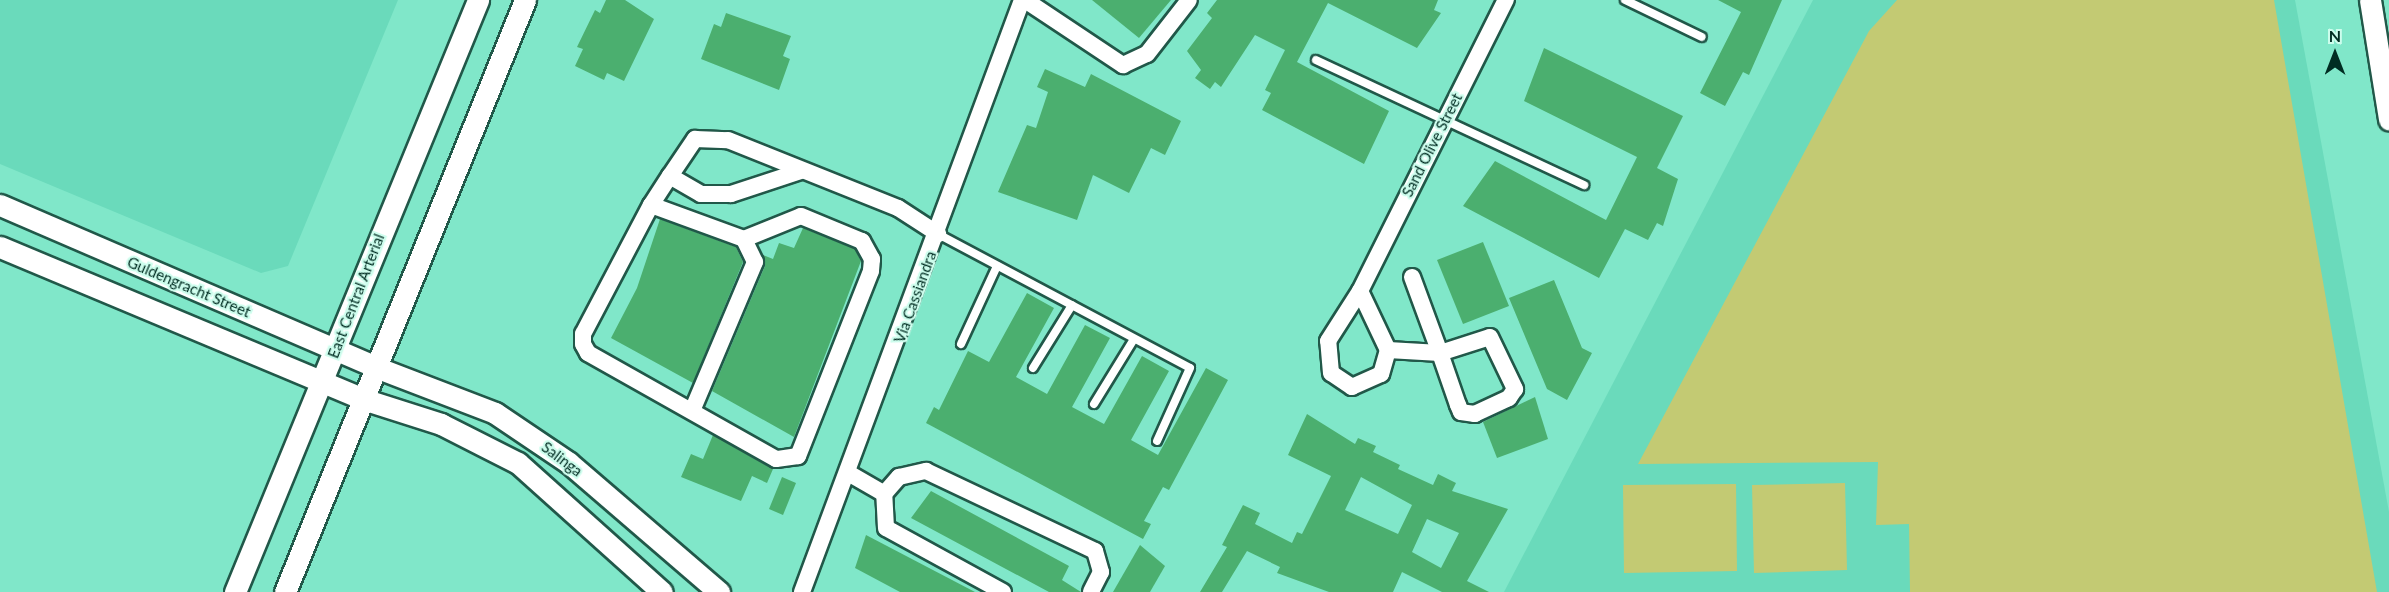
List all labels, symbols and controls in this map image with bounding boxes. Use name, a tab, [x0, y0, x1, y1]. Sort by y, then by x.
north arrow	[2305, 24, 2365, 84]
text: N	[2329, 26, 2341, 45]
street label: Sand Olive Street	[1398, 90, 1466, 200]
street label: East Central Arterial	[324, 231, 388, 361]
street label: Via Cassiandra	[890, 249, 940, 345]
street label: Guldengracht Street	[125, 253, 253, 321]
street label: Salinga	[538, 438, 586, 480]

